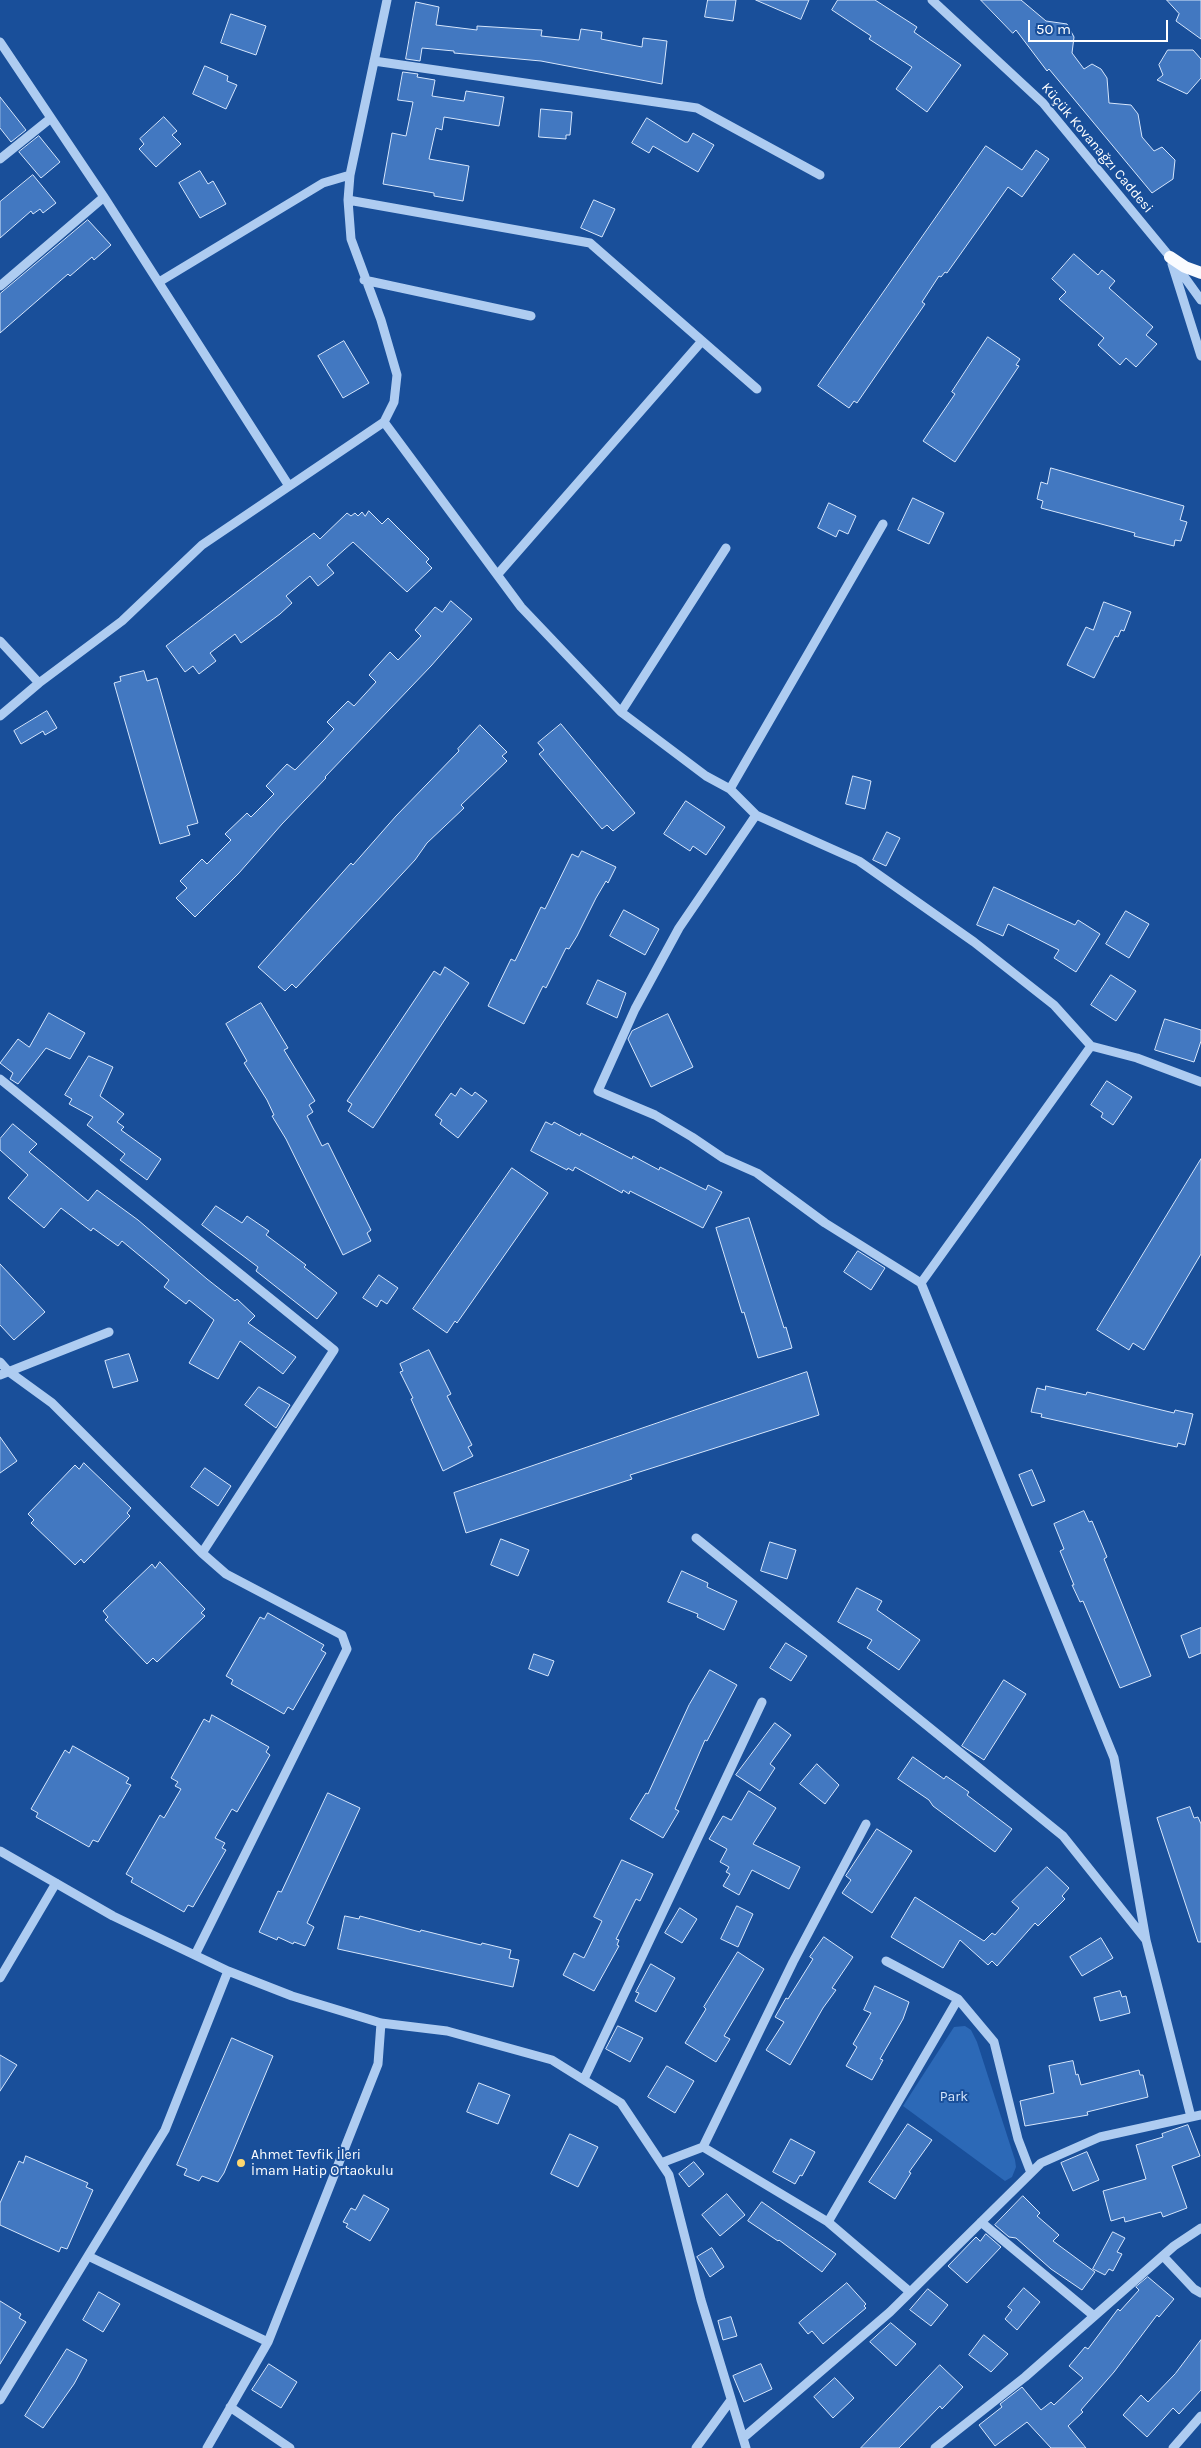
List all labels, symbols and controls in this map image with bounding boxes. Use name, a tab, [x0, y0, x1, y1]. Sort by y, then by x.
scale bar	[1031, 10, 1171, 42]
text: 50 m	[1036, 20, 1071, 38]
street label: Küçük Kovanağzı Caddesi	[1038, 80, 1156, 216]
park label: Park	[940, 2089, 968, 2105]
place label: Ahmet Tevfik İleri İmam Hatip Ortaokulu	[251, 2147, 394, 2180]
marker: Ahmet Tevfik İleri İmam Hatip Ortaokulu	[235, 2157, 247, 2169]

